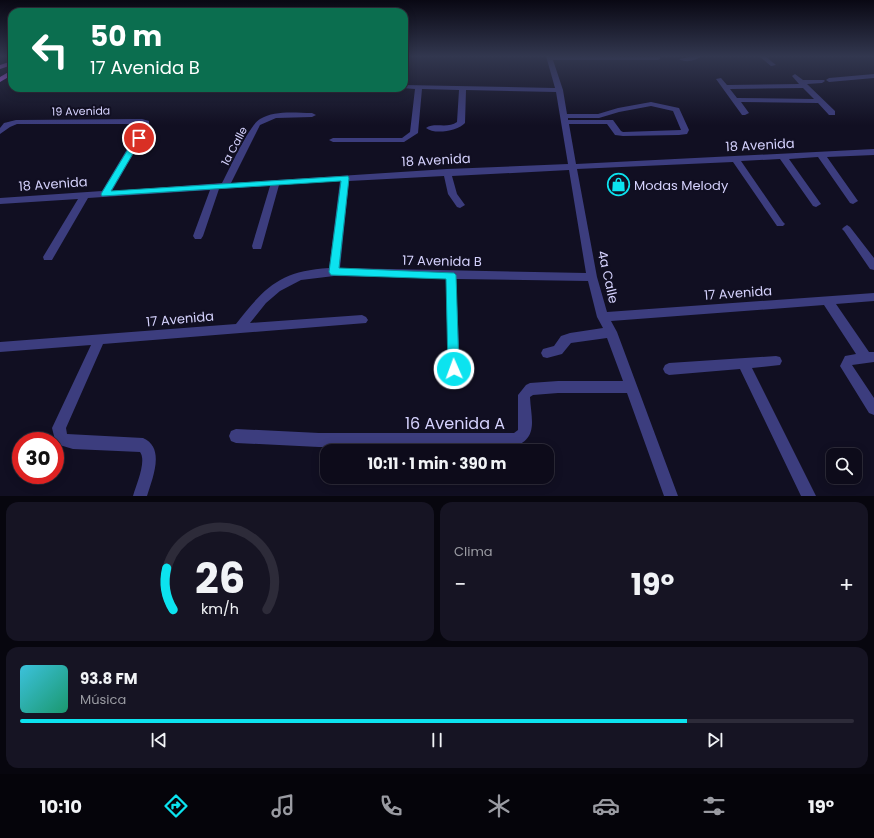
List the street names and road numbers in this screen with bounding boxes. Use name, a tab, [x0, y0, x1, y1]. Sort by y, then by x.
street label: 19 Avenida	[52, 102, 110, 120]
street label: 1a Calle	[217, 124, 251, 168]
street label: 18 Avenida	[725, 134, 795, 156]
street label: 18 Avenida	[401, 149, 471, 171]
street label: 18 Avenida	[18, 172, 88, 196]
street label: 4a Calle	[593, 249, 623, 305]
street label: 17 Avenida B	[402, 251, 482, 271]
street label: 17 Avenida	[703, 281, 773, 305]
street label: 17 Avenida	[145, 307, 215, 331]
street label: 16 Avenida A	[405, 412, 505, 435]

